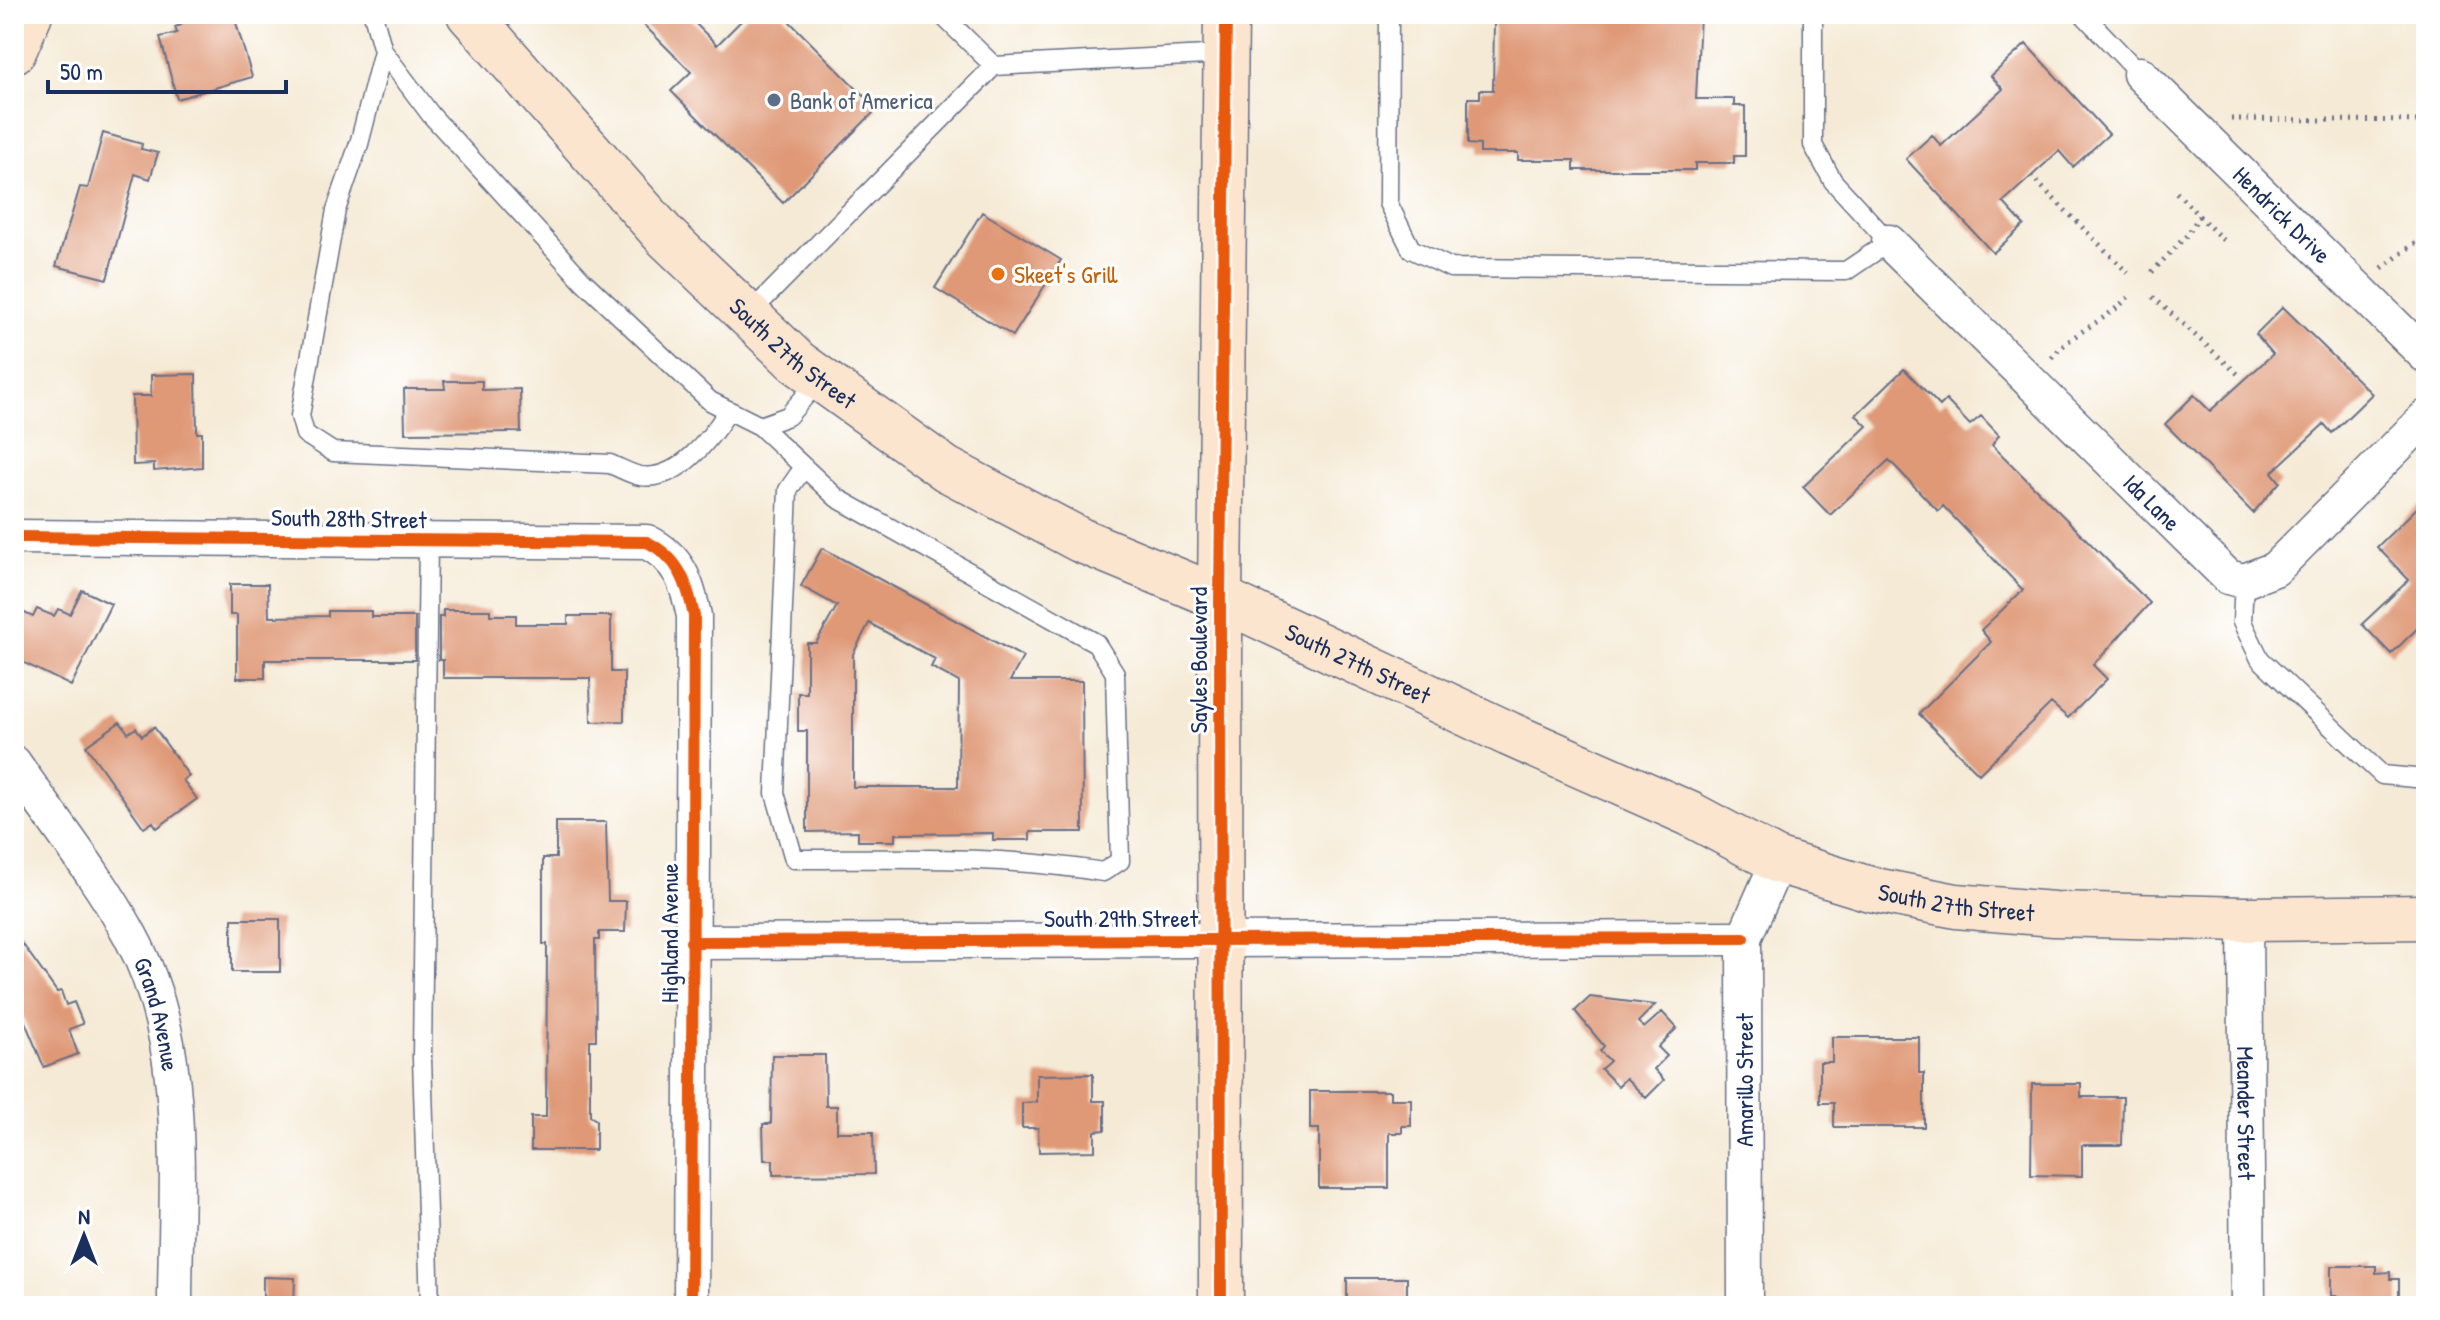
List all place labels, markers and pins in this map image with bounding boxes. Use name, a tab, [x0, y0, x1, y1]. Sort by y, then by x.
place label: Bank of America	[790, 84, 933, 116]
marker: Bank of America	[765, 91, 783, 109]
place label: Skeet's Grill	[1014, 258, 1118, 290]
marker: Skeet's Grill	[989, 265, 1007, 283]

